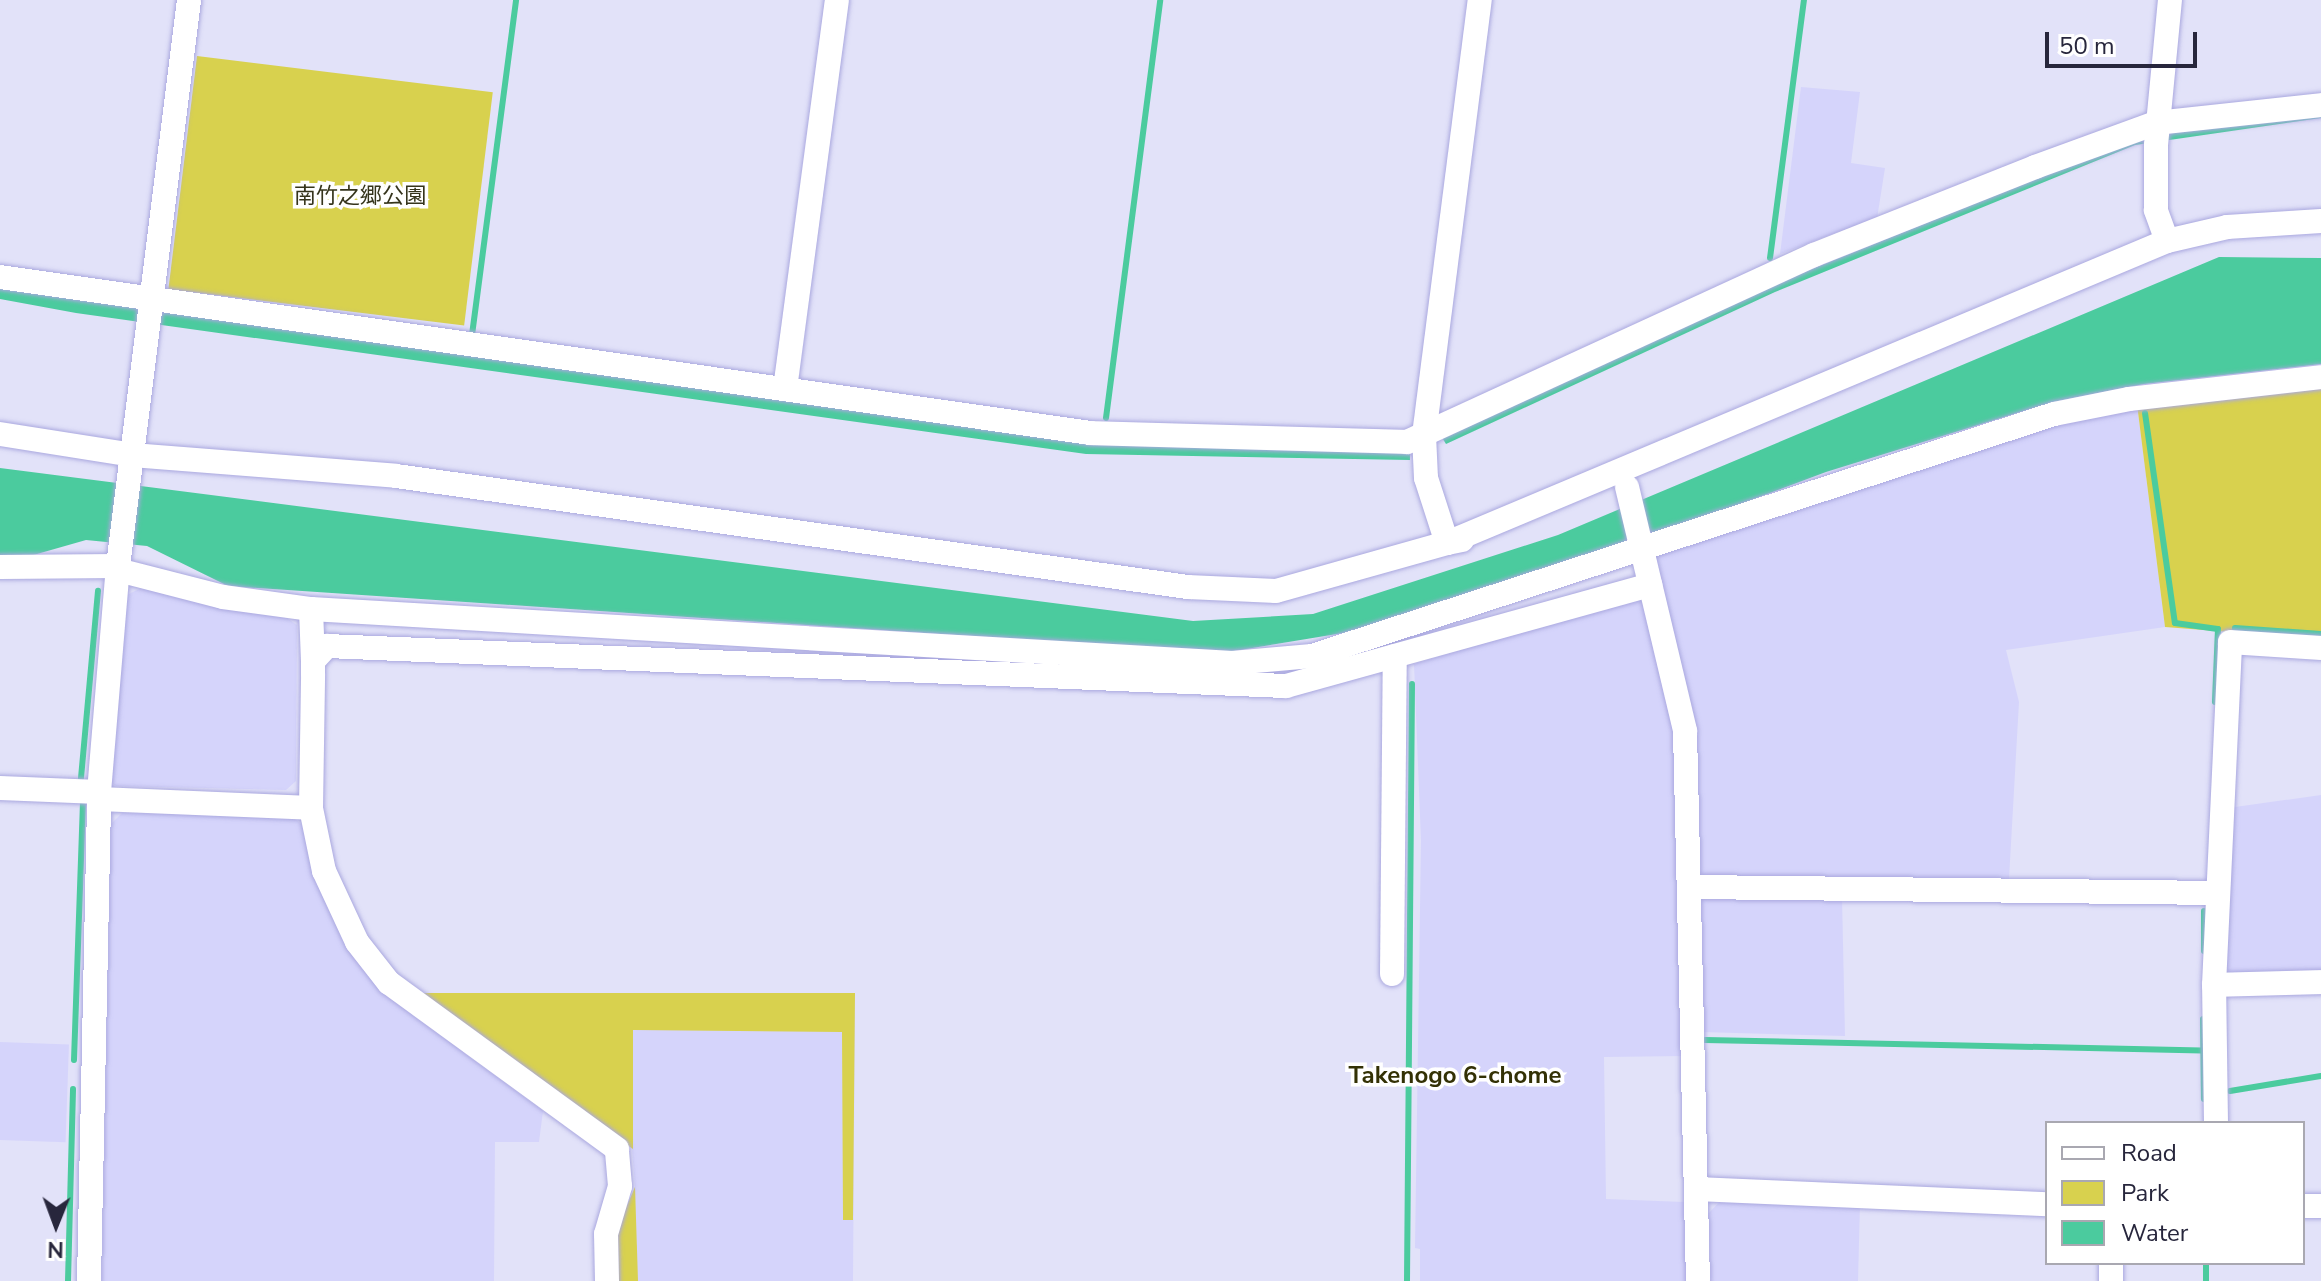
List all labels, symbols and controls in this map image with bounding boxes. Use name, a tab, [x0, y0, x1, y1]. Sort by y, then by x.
scale bar	[2049, 16, 2201, 66]
text: 50 m	[2059, 30, 2115, 62]
park label: 南竹之郷公園	[294, 184, 426, 210]
district label: Takenogo 6-chome	[1349, 1062, 1561, 1090]
legend	[2045, 1121, 2305, 1265]
text: Road	[2121, 1137, 2177, 1169]
text: Park	[2121, 1177, 2169, 1209]
north arrow	[16, 1185, 96, 1265]
text: Water	[2121, 1217, 2188, 1249]
text: N	[47, 1234, 64, 1264]

